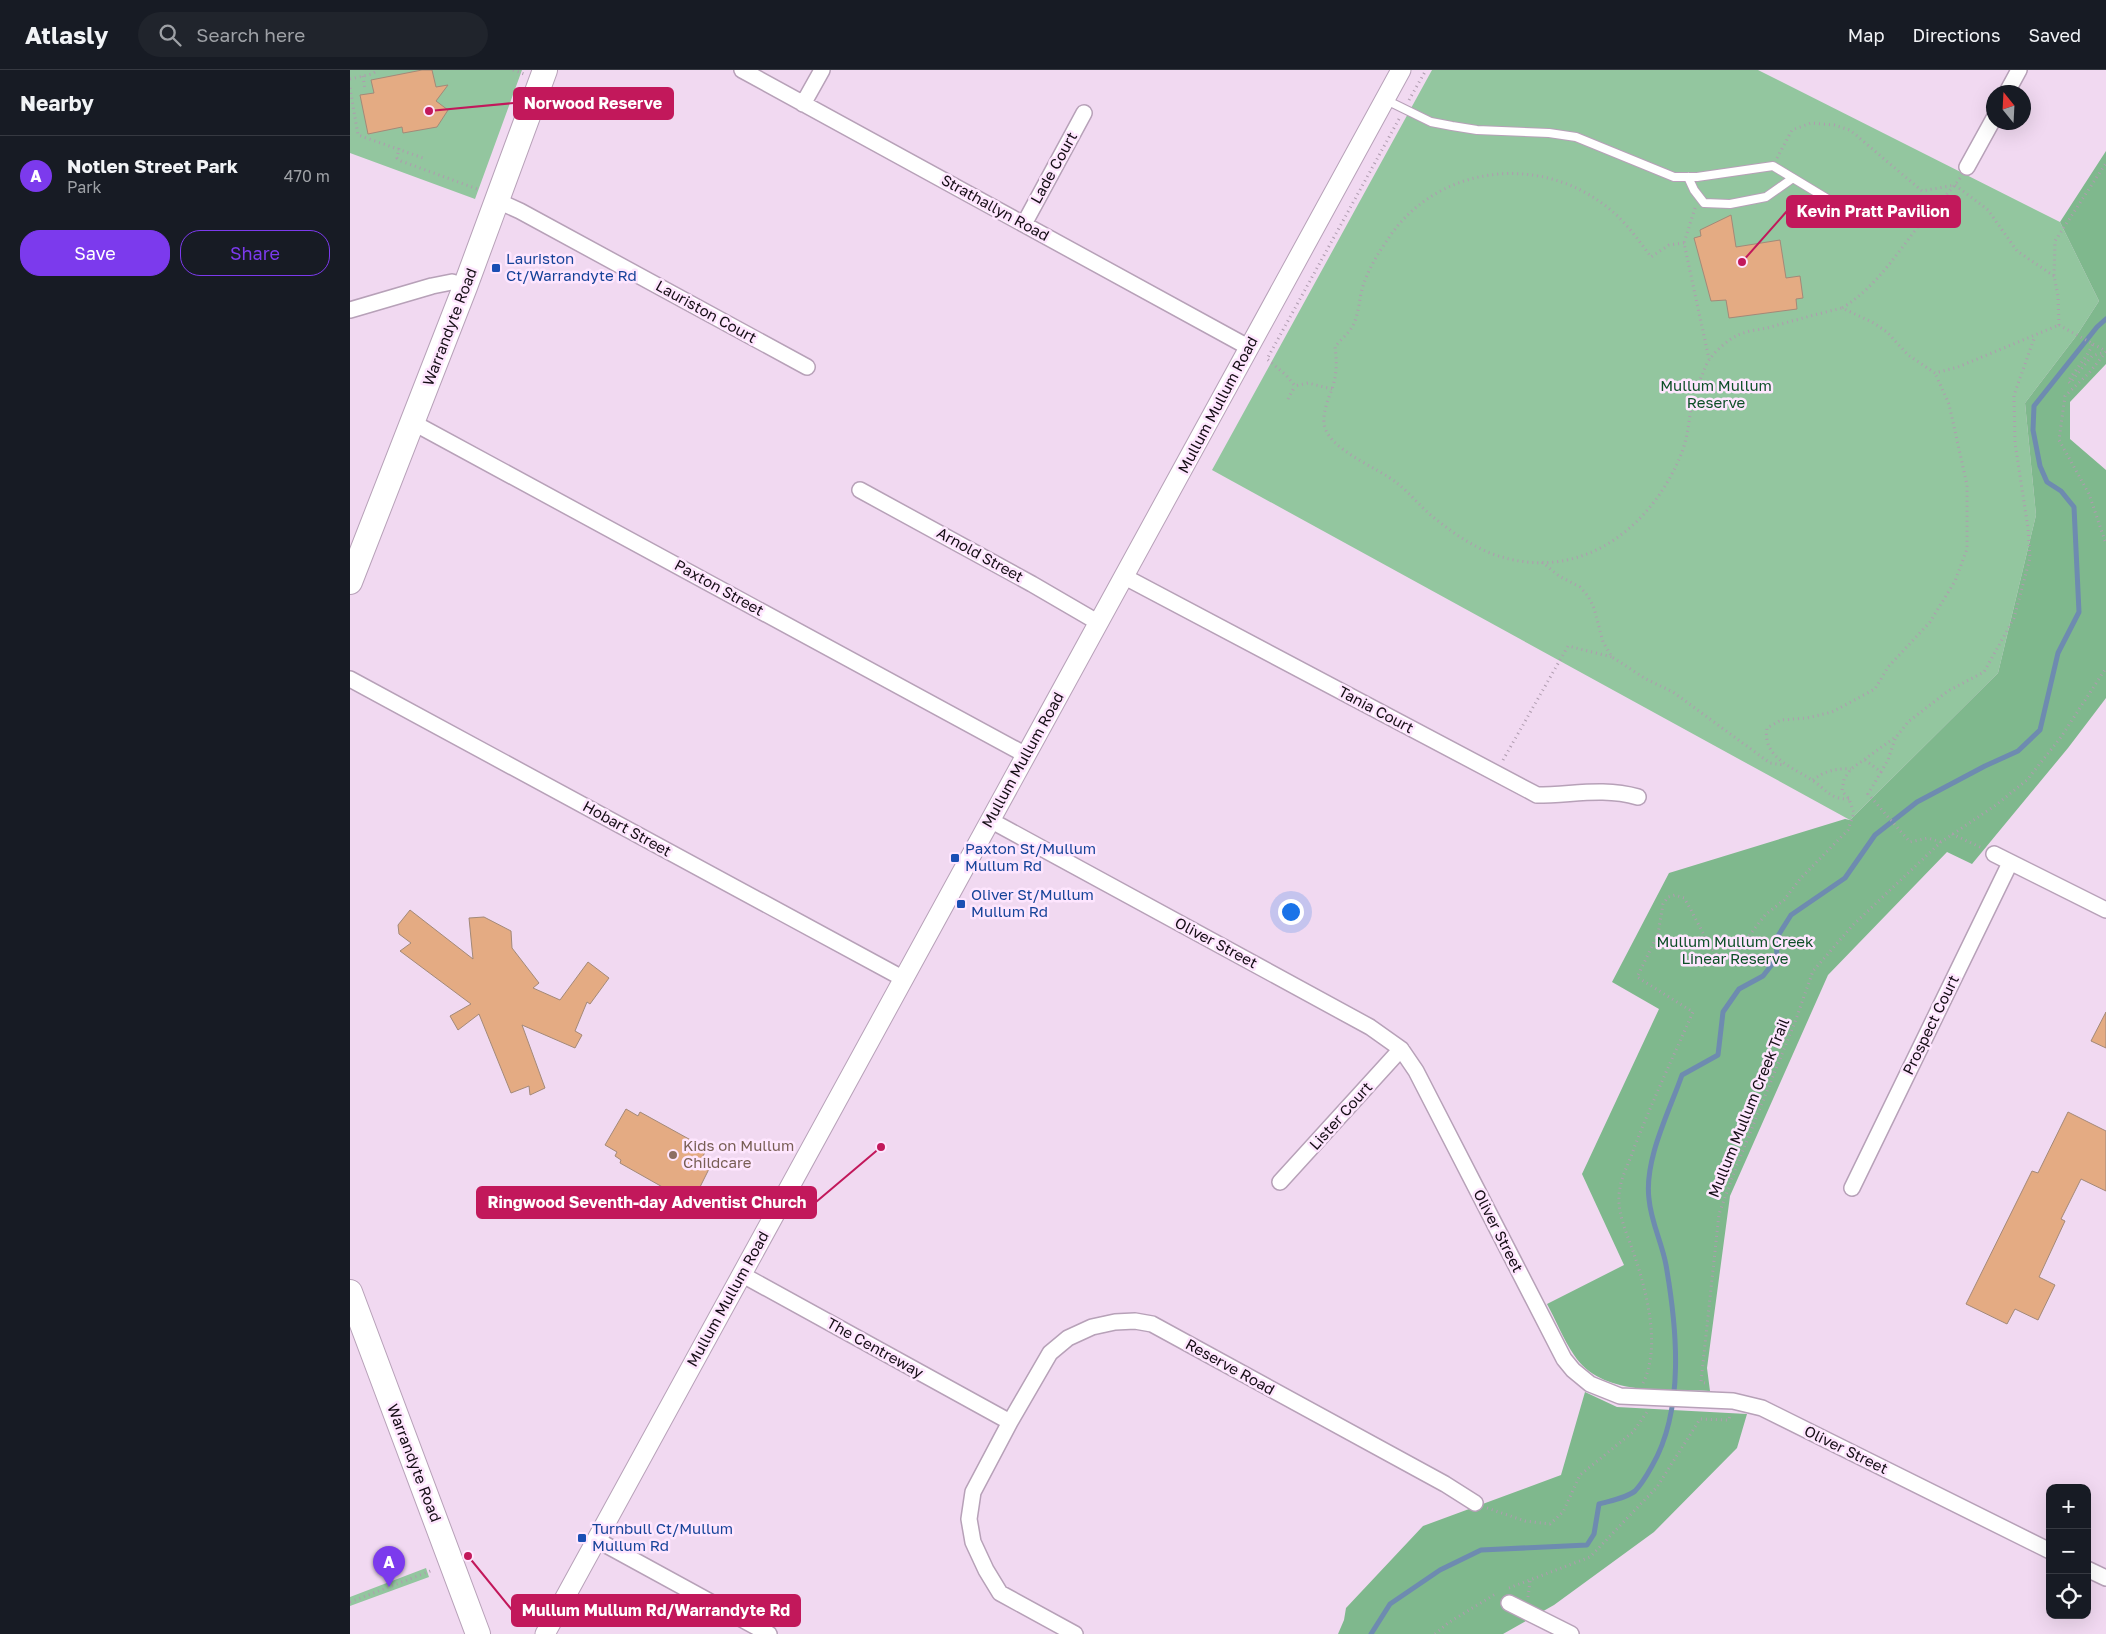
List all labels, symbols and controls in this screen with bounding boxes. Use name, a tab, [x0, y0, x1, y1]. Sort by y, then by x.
search box	[138, 12, 488, 57]
text: Atlasly	[25, 20, 108, 49]
icon: search	[156, 21, 184, 49]
text: Search here	[196, 23, 305, 46]
text: Map	[1848, 24, 1884, 46]
text: Directions	[1912, 24, 2000, 46]
text: Saved	[2028, 24, 2081, 46]
north arrow	[1986, 85, 2031, 130]
callout: Norwood Reserve	[514, 88, 673, 119]
text: Nearby	[20, 90, 94, 116]
text: Norwood Reserve	[524, 93, 662, 113]
street label: Lade Court	[1026, 128, 1080, 207]
text: Notlen Street Park	[67, 154, 238, 177]
text: A	[30, 166, 42, 186]
text: 470 m	[284, 166, 330, 186]
street label: Strathallyn Road	[938, 170, 1053, 244]
text: Park	[67, 177, 102, 197]
callout: Kevin Pratt Pavilion	[1787, 196, 1960, 227]
text: Kevin Pratt Pavilion	[1796, 201, 1950, 221]
button: Save	[20, 230, 170, 276]
button: Share	[180, 230, 330, 276]
place label: Lauriston Ct/Warrandyte Rd	[506, 249, 637, 284]
marker: Lauriston Ct/Warrandyte Rd	[490, 262, 502, 274]
street label: Warrandyte Road	[418, 265, 480, 388]
street label: Lauriston Court	[653, 276, 760, 346]
street label: Mullum Mullum Road	[1173, 333, 1261, 476]
park label: Mullum Mullum Reserve	[1660, 376, 1772, 411]
street label: Arnold Street	[934, 523, 1027, 585]
street label: Paxton Street	[672, 555, 767, 619]
street label: Tania Court	[1336, 682, 1417, 736]
street label: Mullum Mullum Road	[977, 689, 1067, 830]
street label: Hobart Street	[580, 796, 675, 860]
place label: Paxton St/Mullum Mullum Rd	[965, 839, 1096, 874]
marker: Paxton St/Mullum Mullum Rd	[949, 852, 961, 864]
place label: Oliver St/Mullum Mullum Rd	[971, 885, 1094, 920]
marker: Oliver St/Mullum Mullum Rd	[955, 898, 967, 910]
your location	[1278, 899, 1304, 925]
street label: Oliver Street	[1172, 913, 1261, 971]
park label: Mullum Mullum Creek Linear Reserve	[1656, 932, 1814, 967]
street label: Prospect Court	[1898, 972, 1962, 1077]
street label: Mullum Mullum Creek Trail	[1704, 1015, 1792, 1200]
street label: Lister Court	[1305, 1078, 1375, 1153]
place label: Kids on Mullum Childcare	[683, 1136, 794, 1171]
marker: Kids on Mullum Childcare	[667, 1149, 679, 1161]
street label: Oliver Street	[1470, 1186, 1528, 1275]
callout: Ringwood Seventh-day Adventist Church	[477, 1187, 816, 1218]
text: Ringwood Seventh-day Adventist Church	[487, 1192, 807, 1212]
street label: Mullum Mullum Road	[682, 1228, 772, 1369]
street label: The Centreway	[824, 1313, 927, 1381]
street label: Reserve Road	[1183, 1334, 1278, 1398]
street label: Warrandyte Road	[384, 1401, 446, 1524]
street label: Oliver Street	[1802, 1421, 1891, 1477]
map controls	[2046, 1484, 2091, 1619]
button: +	[2046, 1484, 2091, 1529]
place label: Turnbull Ct/Mullum Mullum Rd	[592, 1519, 733, 1554]
button: −	[2046, 1529, 2091, 1574]
marker: Turnbull Ct/Mullum Mullum Rd	[576, 1532, 588, 1544]
pin: A	[373, 1546, 405, 1587]
button: locate	[2046, 1574, 2091, 1619]
callout: Mullum Mullum Rd/Warrandyte Rd	[512, 1595, 800, 1626]
text: Mullum Mullum Rd/Warrandyte Rd	[522, 1600, 790, 1620]

